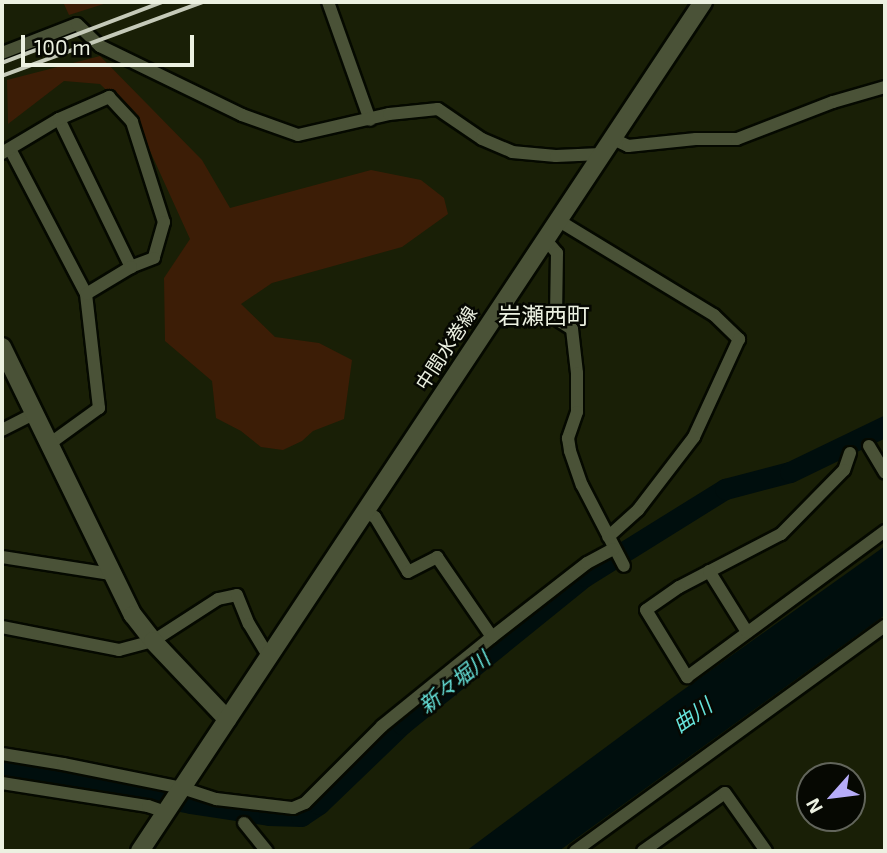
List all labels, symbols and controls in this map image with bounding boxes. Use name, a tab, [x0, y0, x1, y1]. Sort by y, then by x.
scale bar	[24, 21, 198, 65]
text: 100 m	[34, 34, 91, 59]
district label: 岩瀬西町	[498, 301, 590, 329]
street label: 中間水巻線	[411, 302, 481, 394]
water label: 新々堀川	[413, 646, 495, 718]
water label: 曲川	[668, 693, 716, 737]
north arrow	[796, 762, 866, 832]
text: N	[800, 795, 827, 818]

